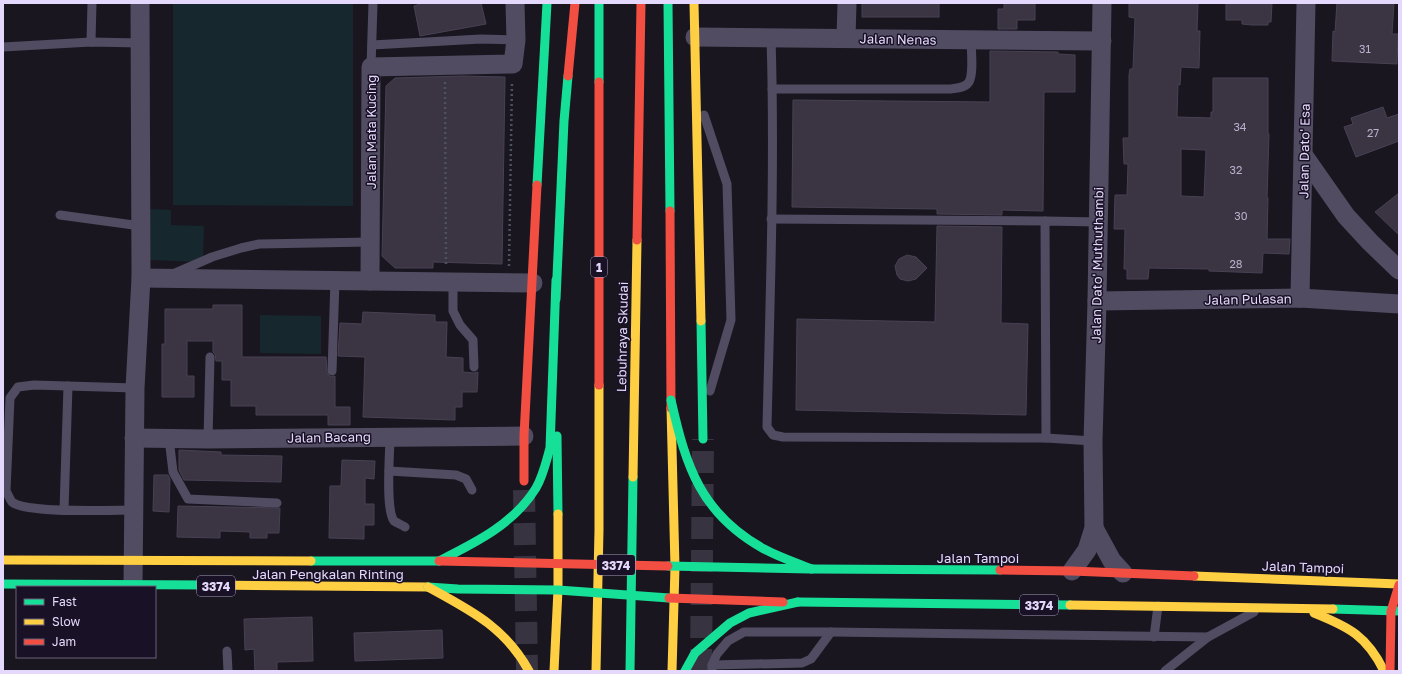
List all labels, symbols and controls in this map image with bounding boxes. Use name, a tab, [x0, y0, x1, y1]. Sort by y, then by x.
street label: Jalan Nenas	[859, 30, 937, 48]
house number: 31	[1359, 42, 1371, 55]
street label: Jalan Mata Kucing	[363, 75, 379, 189]
street label: Jalan Dato' Esa	[1295, 103, 1313, 199]
house number: 34	[1233, 120, 1247, 133]
house number: 27	[1367, 126, 1379, 139]
house number: 32	[1230, 163, 1242, 176]
street label: Jalan Dato' Muthuthambi	[1088, 187, 1106, 343]
house number: 30	[1234, 209, 1248, 222]
road number: 1	[591, 257, 607, 277]
house number: 28	[1229, 257, 1243, 270]
street label: Lebuhraya Skudai	[613, 282, 631, 392]
street label: Jalan Pulasan	[1204, 290, 1292, 308]
street label: Jalan Bacang	[287, 428, 371, 446]
street label: Jalan Tampoi	[937, 550, 1019, 566]
road number: 3374	[597, 555, 635, 575]
street label: Jalan Tampoi	[1262, 558, 1344, 576]
street label: Jalan Pengkalan Rinting	[252, 566, 404, 582]
road number: 3374	[197, 576, 235, 596]
legend	[16, 586, 156, 658]
text: Fast	[52, 594, 77, 609]
road number: 3374	[1020, 595, 1058, 615]
text: Slow	[52, 614, 80, 629]
text: Jam	[52, 634, 76, 649]

